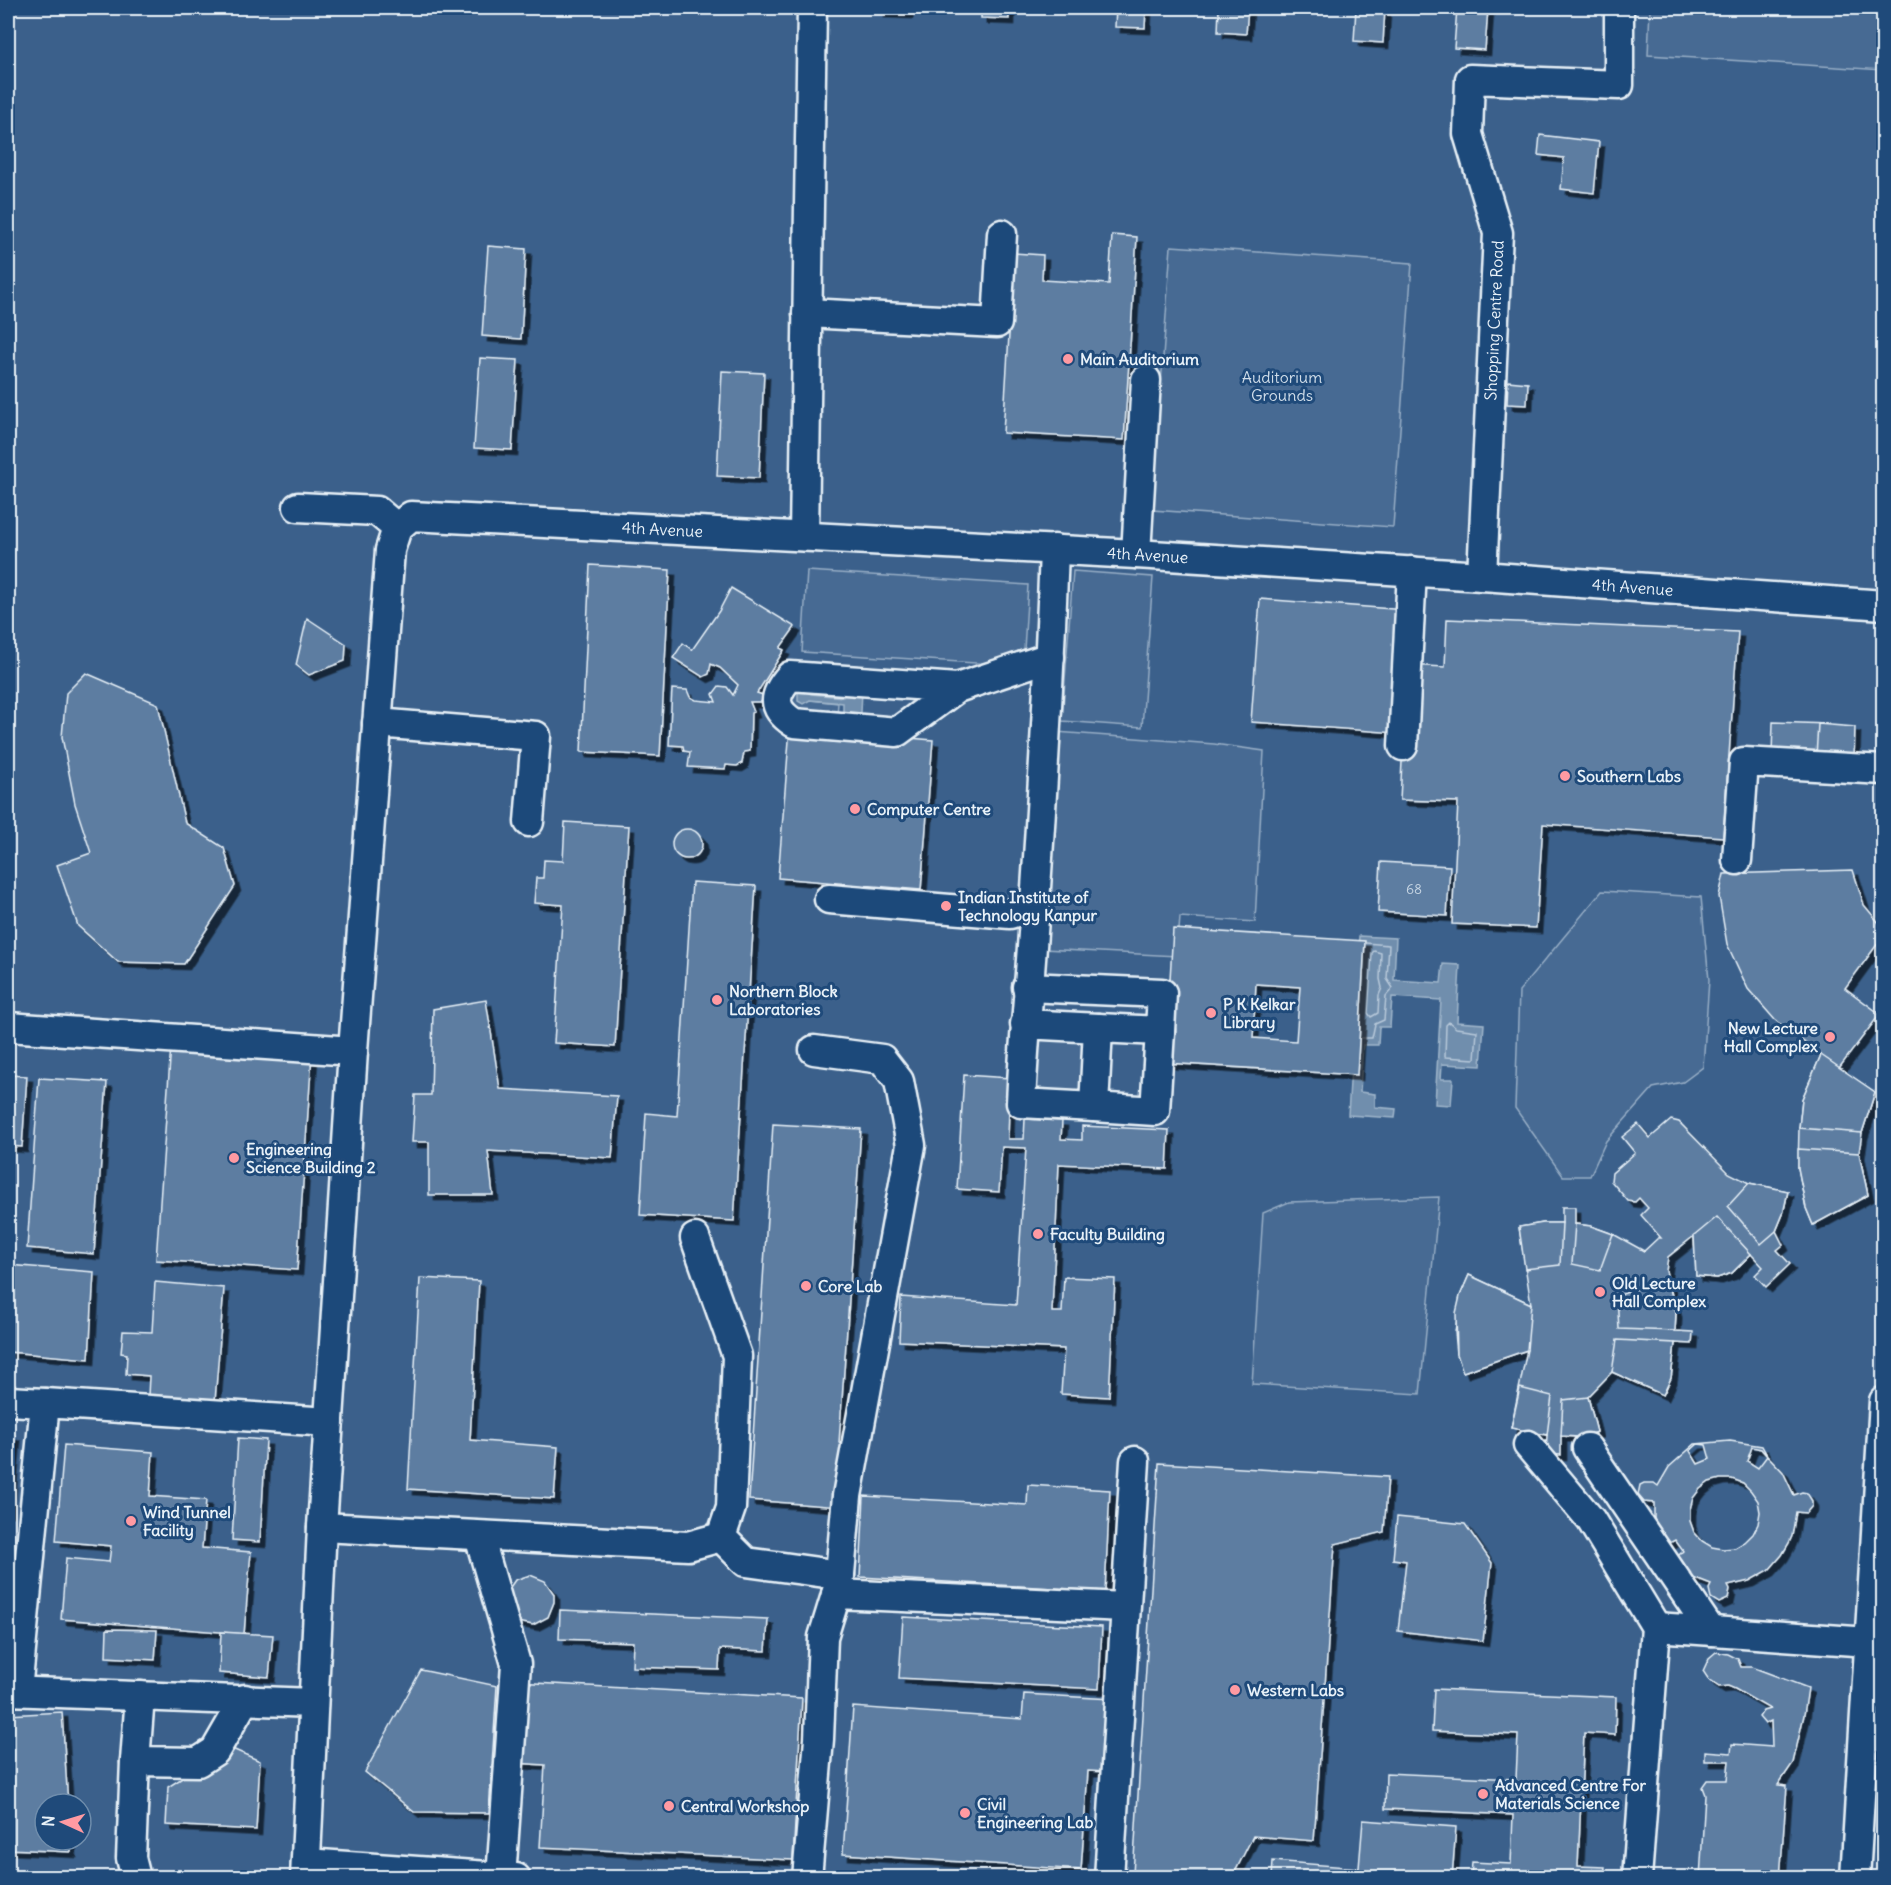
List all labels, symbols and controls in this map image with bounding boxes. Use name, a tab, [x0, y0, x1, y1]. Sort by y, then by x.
street label: Shopping Centre Road	[1480, 240, 1508, 401]
place label: Main Auditorium	[1080, 349, 1199, 369]
marker: Main Auditorium	[1061, 352, 1075, 366]
park label: Auditorium Grounds	[1242, 367, 1322, 405]
street label: 4th Avenue	[621, 517, 703, 541]
street label: 4th Avenue	[1107, 542, 1189, 567]
street label: 4th Avenue	[1591, 574, 1674, 600]
place label: Southern Labs	[1577, 766, 1681, 786]
marker: Southern Labs	[1558, 769, 1572, 783]
place label: Computer Centre	[867, 799, 991, 820]
marker: Computer Centre	[848, 802, 862, 816]
house number: 68	[1406, 880, 1422, 898]
place label: Indian Institute of Technology Kanpur	[958, 887, 1098, 926]
marker: Indian Institute of Technology Kanpur	[939, 899, 953, 913]
place label: Northern Block Laboratories	[729, 981, 838, 1019]
marker: Northern Block Laboratories	[710, 993, 724, 1007]
place label: P K Kelkar Library	[1223, 994, 1296, 1033]
marker: P K Kelkar Library	[1204, 1006, 1218, 1020]
place label: New Lecture Hall Complex	[1724, 1018, 1818, 1057]
marker: New Lecture Hall Complex	[1823, 1030, 1837, 1044]
place label: Engineering Science Building 2	[246, 1139, 376, 1178]
marker: Engineering Science Building 2	[227, 1151, 241, 1165]
place label: Faculty Building	[1050, 1224, 1165, 1245]
marker: Faculty Building	[1031, 1227, 1045, 1241]
place label: Old Lecture Hall Complex	[1612, 1273, 1706, 1312]
place label: Core Lab	[818, 1276, 883, 1296]
marker: Core Lab	[799, 1279, 813, 1293]
marker: Old Lecture Hall Complex	[1593, 1285, 1607, 1299]
place label: Wind Tunnel Facility	[143, 1502, 231, 1541]
marker: Wind Tunnel Facility	[124, 1514, 138, 1528]
place label: Western Labs	[1247, 1680, 1344, 1700]
marker: Western Labs	[1228, 1683, 1242, 1697]
place label: Advanced Centre For Materials Science	[1495, 1775, 1647, 1813]
marker: Advanced Centre For Materials Science	[1476, 1787, 1490, 1801]
north arrow	[33, 1792, 93, 1852]
place label: Civil Engineering Lab	[977, 1794, 1093, 1833]
place label: Central Workshop	[681, 1796, 809, 1817]
marker: Central Workshop	[662, 1799, 676, 1813]
marker: Civil Engineering Lab	[958, 1806, 972, 1820]
text: N	[38, 1815, 58, 1827]

